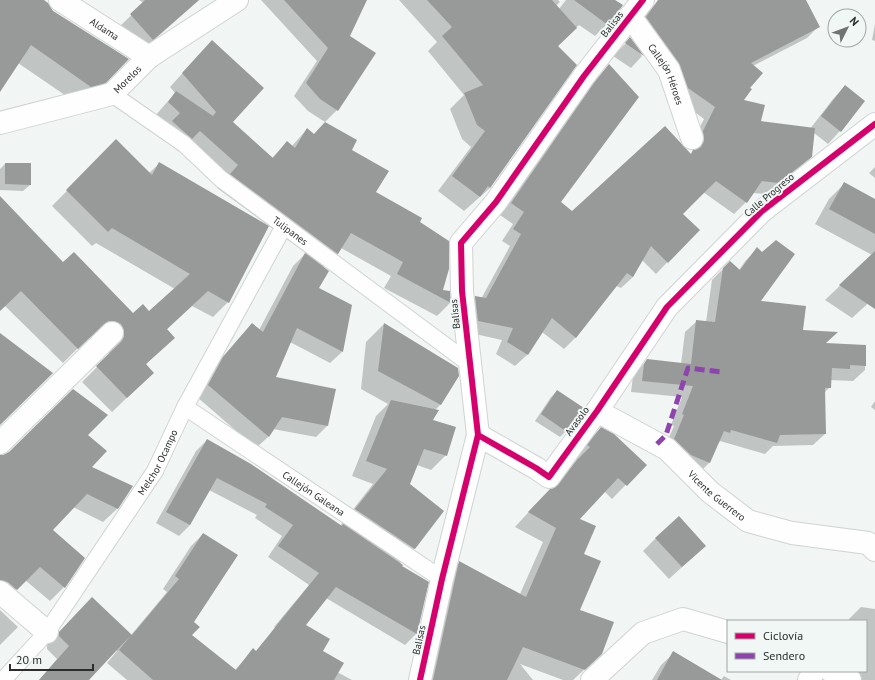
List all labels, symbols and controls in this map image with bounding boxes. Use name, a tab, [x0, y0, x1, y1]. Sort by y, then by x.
street label: Balisas	[598, 8, 626, 40]
north arrow	[827, 8, 867, 48]
street label: Aldama	[88, 14, 122, 43]
text: N	[847, 14, 862, 29]
street label: Callejón Héroes	[645, 41, 687, 106]
street label: Morelos	[110, 62, 144, 96]
street label: Calle Progreso	[741, 170, 797, 220]
street label: Tulipanes	[270, 213, 311, 248]
street label: Balisas	[447, 299, 463, 329]
street label: Avasolo	[562, 404, 592, 438]
street label: Melchor Ocampo	[134, 427, 180, 497]
street label: Vicente Guerrero	[685, 467, 748, 523]
street label: Callejón Galeana	[280, 468, 347, 519]
legend	[727, 620, 867, 672]
street label: Balisas	[410, 624, 428, 656]
text: Ciclovía	[763, 628, 803, 643]
scale bar	[10, 646, 93, 672]
text: Sendero	[763, 648, 805, 663]
text: 20 m	[16, 652, 42, 667]

